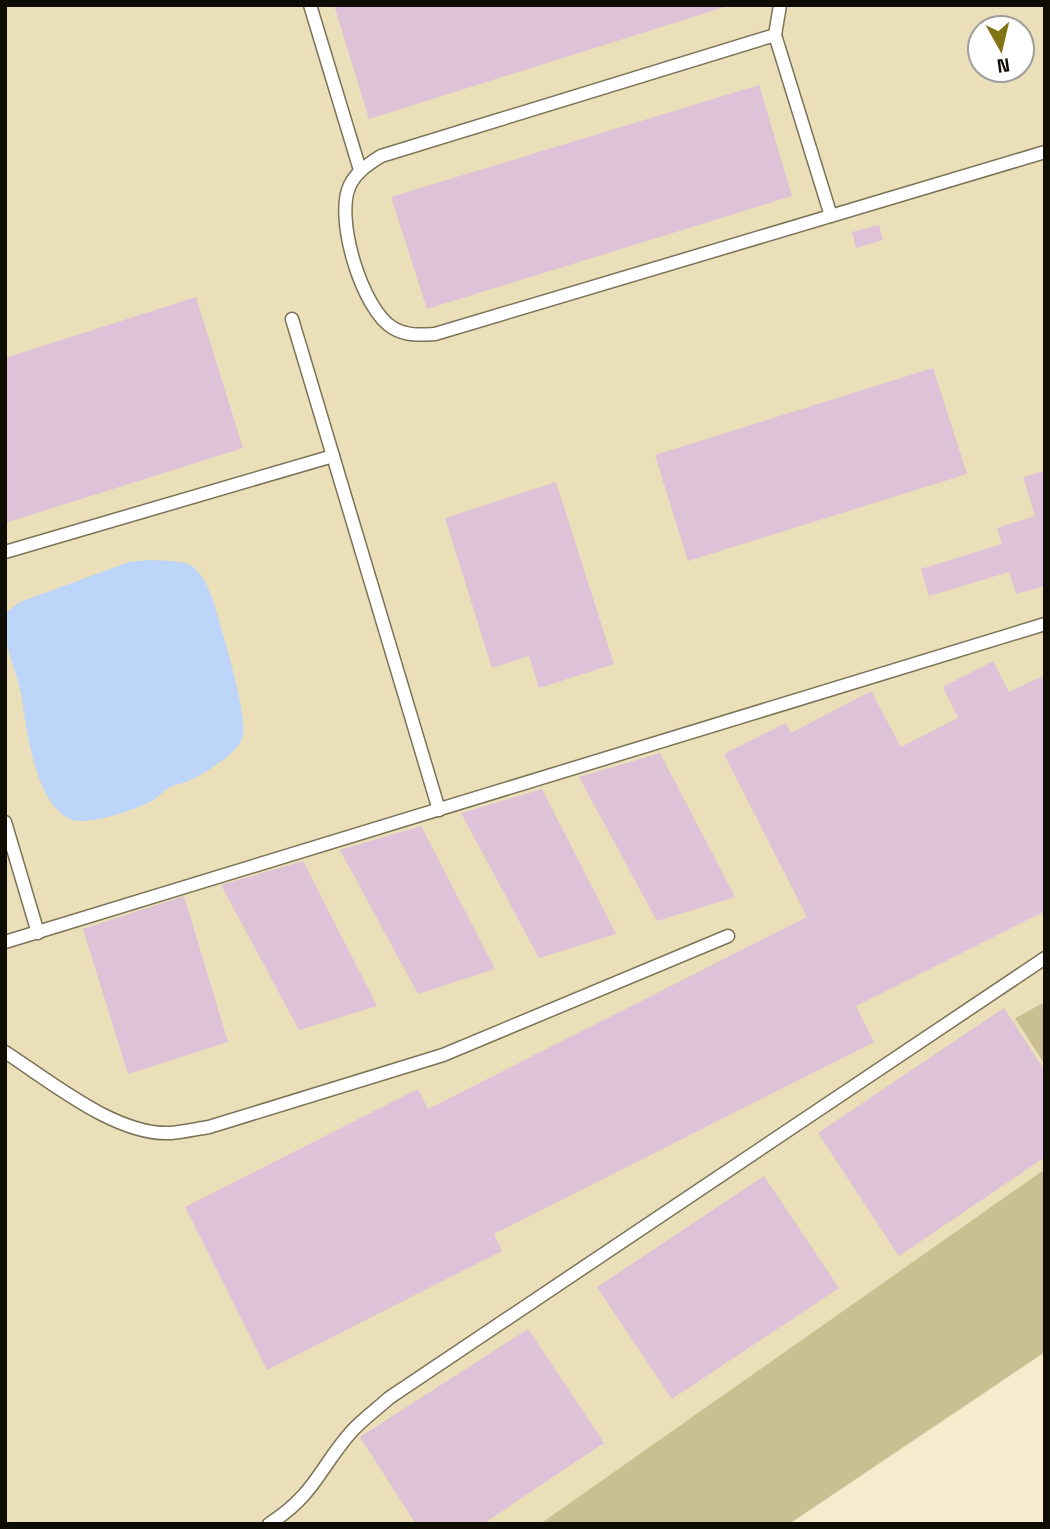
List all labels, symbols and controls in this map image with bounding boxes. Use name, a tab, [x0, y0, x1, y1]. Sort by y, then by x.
north arrow	[966, 14, 1036, 84]
text: N	[995, 52, 1011, 79]

